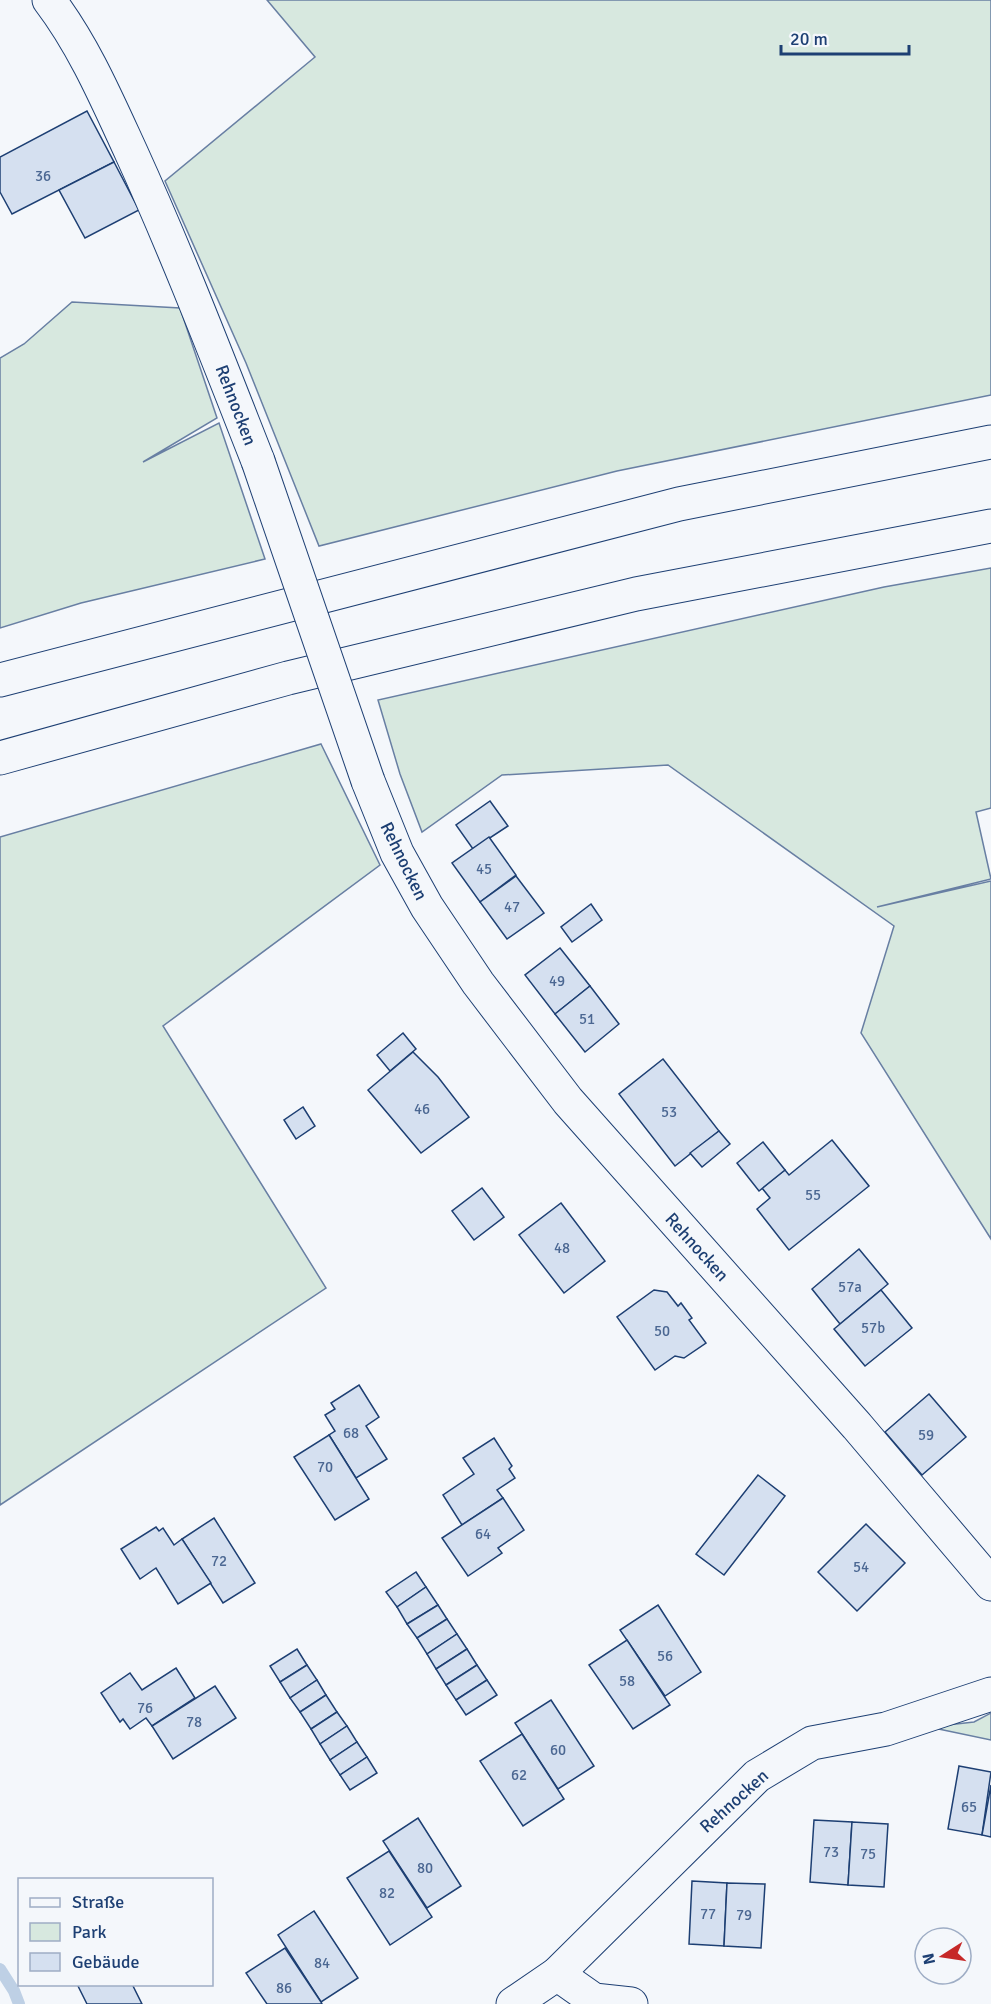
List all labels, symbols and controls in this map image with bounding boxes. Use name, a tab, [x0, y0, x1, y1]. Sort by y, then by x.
scale bar	[781, 18, 908, 56]
text: 20 m	[790, 28, 828, 50]
house number: 36	[35, 167, 51, 185]
street label: Rehnocken	[211, 362, 261, 448]
street label: Rehnocken	[376, 818, 432, 904]
house number: 45	[476, 860, 492, 878]
house number: 47	[504, 898, 520, 916]
house number: 49	[549, 972, 565, 990]
house number: 51	[579, 1010, 595, 1028]
house number: 46	[414, 1100, 430, 1118]
house number: 53	[661, 1103, 677, 1121]
house number: 55	[805, 1186, 821, 1204]
street label: Rehnocken	[661, 1208, 733, 1286]
house number: 48	[554, 1239, 570, 1257]
house number: 57a	[838, 1278, 862, 1296]
house number: 57b	[861, 1319, 885, 1337]
house number: 50	[654, 1322, 670, 1340]
house number: 68	[343, 1424, 359, 1442]
house number: 59	[918, 1426, 934, 1444]
house number: 70	[317, 1458, 333, 1476]
house number: 64	[475, 1525, 491, 1543]
house number: 72	[211, 1552, 227, 1570]
house number: 54	[853, 1558, 869, 1576]
house number: 56	[657, 1647, 673, 1665]
house number: 58	[619, 1672, 635, 1690]
house number: 76	[137, 1699, 153, 1717]
house number: 78	[186, 1713, 202, 1731]
house number: 60	[550, 1741, 566, 1759]
street label: Rehnocken	[695, 1765, 773, 1837]
house number: 62	[511, 1766, 527, 1784]
house number: 65	[961, 1798, 977, 1816]
house number: 73	[823, 1843, 839, 1861]
house number: 75	[860, 1845, 876, 1863]
house number: 80	[417, 1859, 433, 1877]
legend	[18, 1878, 213, 1986]
house number: 82	[379, 1884, 395, 1902]
text: Straße	[72, 1891, 124, 1913]
house number: 77	[700, 1905, 716, 1923]
house number: 79	[736, 1906, 752, 1924]
text: Park	[72, 1921, 107, 1943]
north arrow	[913, 1926, 973, 1986]
text: Gebäude	[72, 1951, 140, 1973]
text: N	[918, 1951, 940, 1966]
house number: 84	[314, 1954, 330, 1972]
house number: 86	[276, 1979, 292, 1997]

